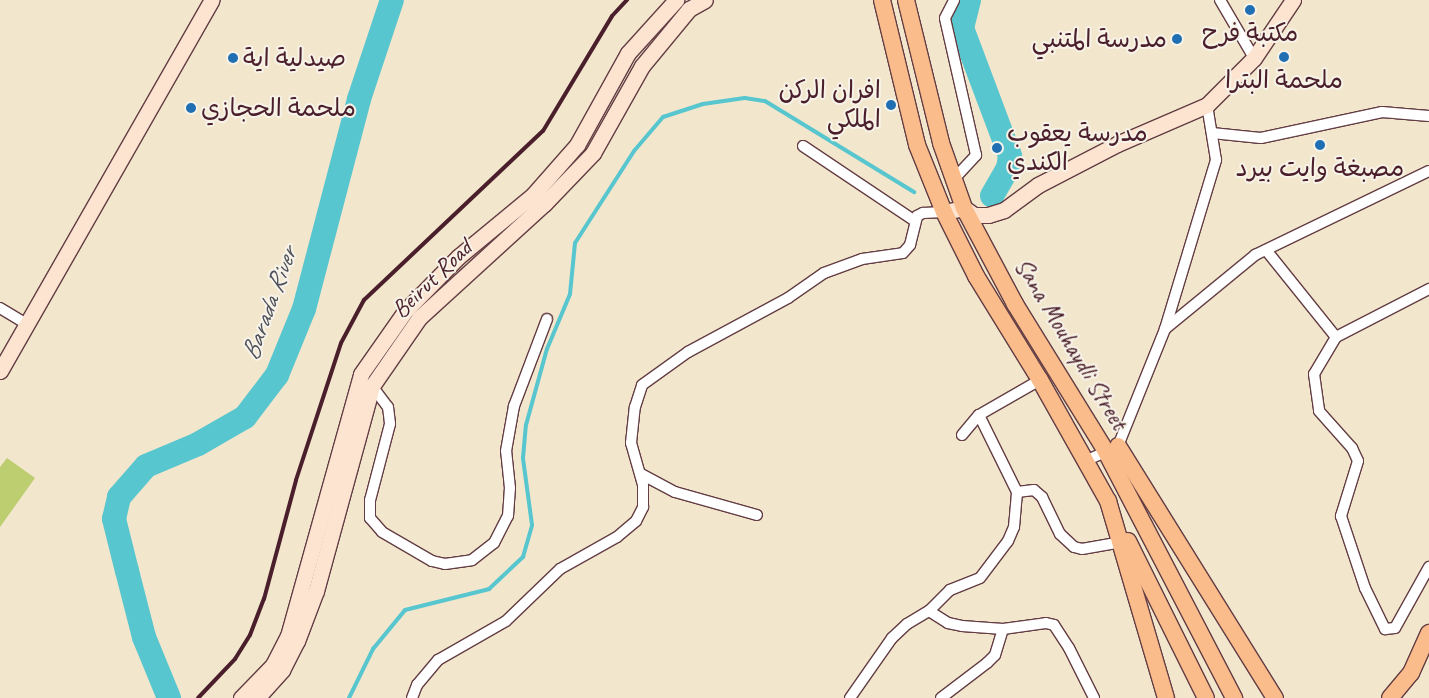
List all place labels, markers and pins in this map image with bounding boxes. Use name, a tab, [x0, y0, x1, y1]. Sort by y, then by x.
marker: مكتبة فرح	[1244, 4, 1256, 16]
place label: مكتبة فرح	[1202, 18, 1298, 48]
place label: مدرسة المتنبي	[1031, 24, 1167, 54]
marker: مدرسة المتنبي	[1171, 33, 1183, 45]
place label: صيدلية اية	[243, 43, 346, 73]
marker: ملحمة البترا	[1278, 51, 1290, 63]
marker: صيدلية اية	[227, 52, 239, 64]
place label: ملحمة البترا	[1225, 65, 1343, 95]
place label: افران الركن الملكي	[779, 76, 881, 135]
place label: ملحمة الحجازي	[201, 93, 356, 123]
marker: افران الركن الملكي	[885, 99, 897, 111]
marker: ملحمة الحجازي	[185, 102, 197, 114]
place label: مدرسة يعقوب الكندي	[1007, 119, 1148, 178]
marker: مصبغة وايت بيرد	[1314, 139, 1326, 151]
marker: مدرسة يعقوب الكندي	[991, 142, 1003, 154]
place label: مصبغة وايت بيرد	[1236, 153, 1404, 183]

